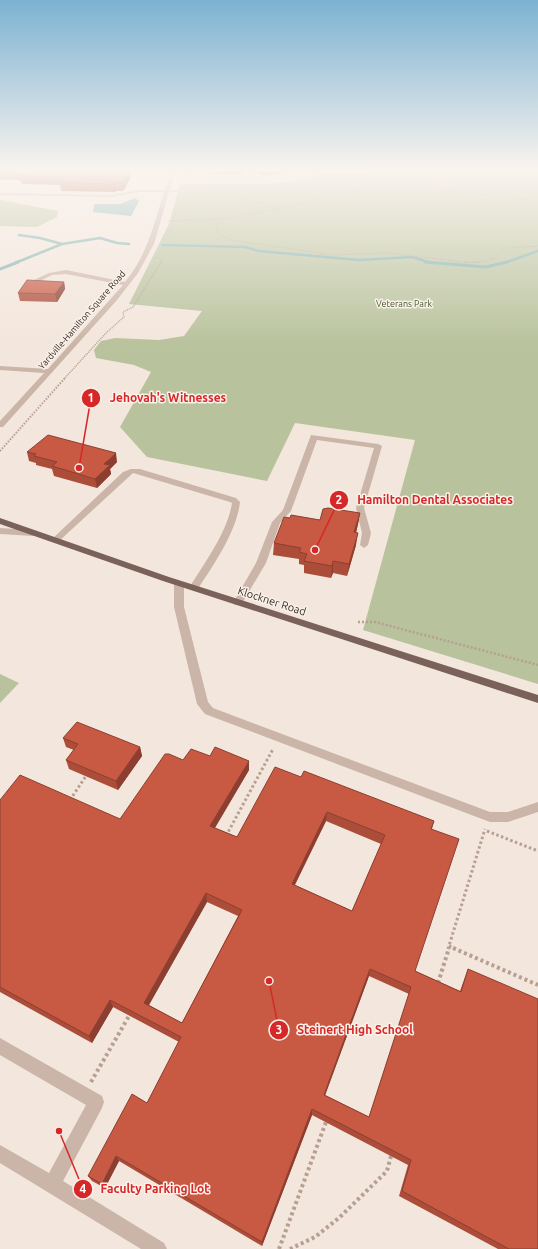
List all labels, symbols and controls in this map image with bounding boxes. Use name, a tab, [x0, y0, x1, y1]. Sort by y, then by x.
street label: Yardville-Hamilton Square Road	[37, 269, 127, 371]
park label: Veterans Park	[376, 299, 432, 309]
callout: Jehovah's Witnesses	[81, 386, 234, 410]
text: 1	[88, 391, 94, 404]
text: Jehovah's Witnesses	[110, 391, 227, 404]
callout: Hamilton Dental Associates	[329, 488, 521, 512]
text: 2	[336, 493, 343, 506]
text: Hamilton Dental Associates	[357, 493, 513, 506]
street label: Klockner Road	[236, 584, 308, 618]
callout: Steinert High School	[269, 1018, 421, 1042]
text: 3	[276, 1023, 282, 1036]
text: Steinert High School	[297, 1023, 413, 1036]
callout: Faculty Parking Lot	[73, 1177, 218, 1201]
text: 4	[80, 1182, 87, 1195]
text: Faculty Parking Lot	[101, 1182, 209, 1195]

